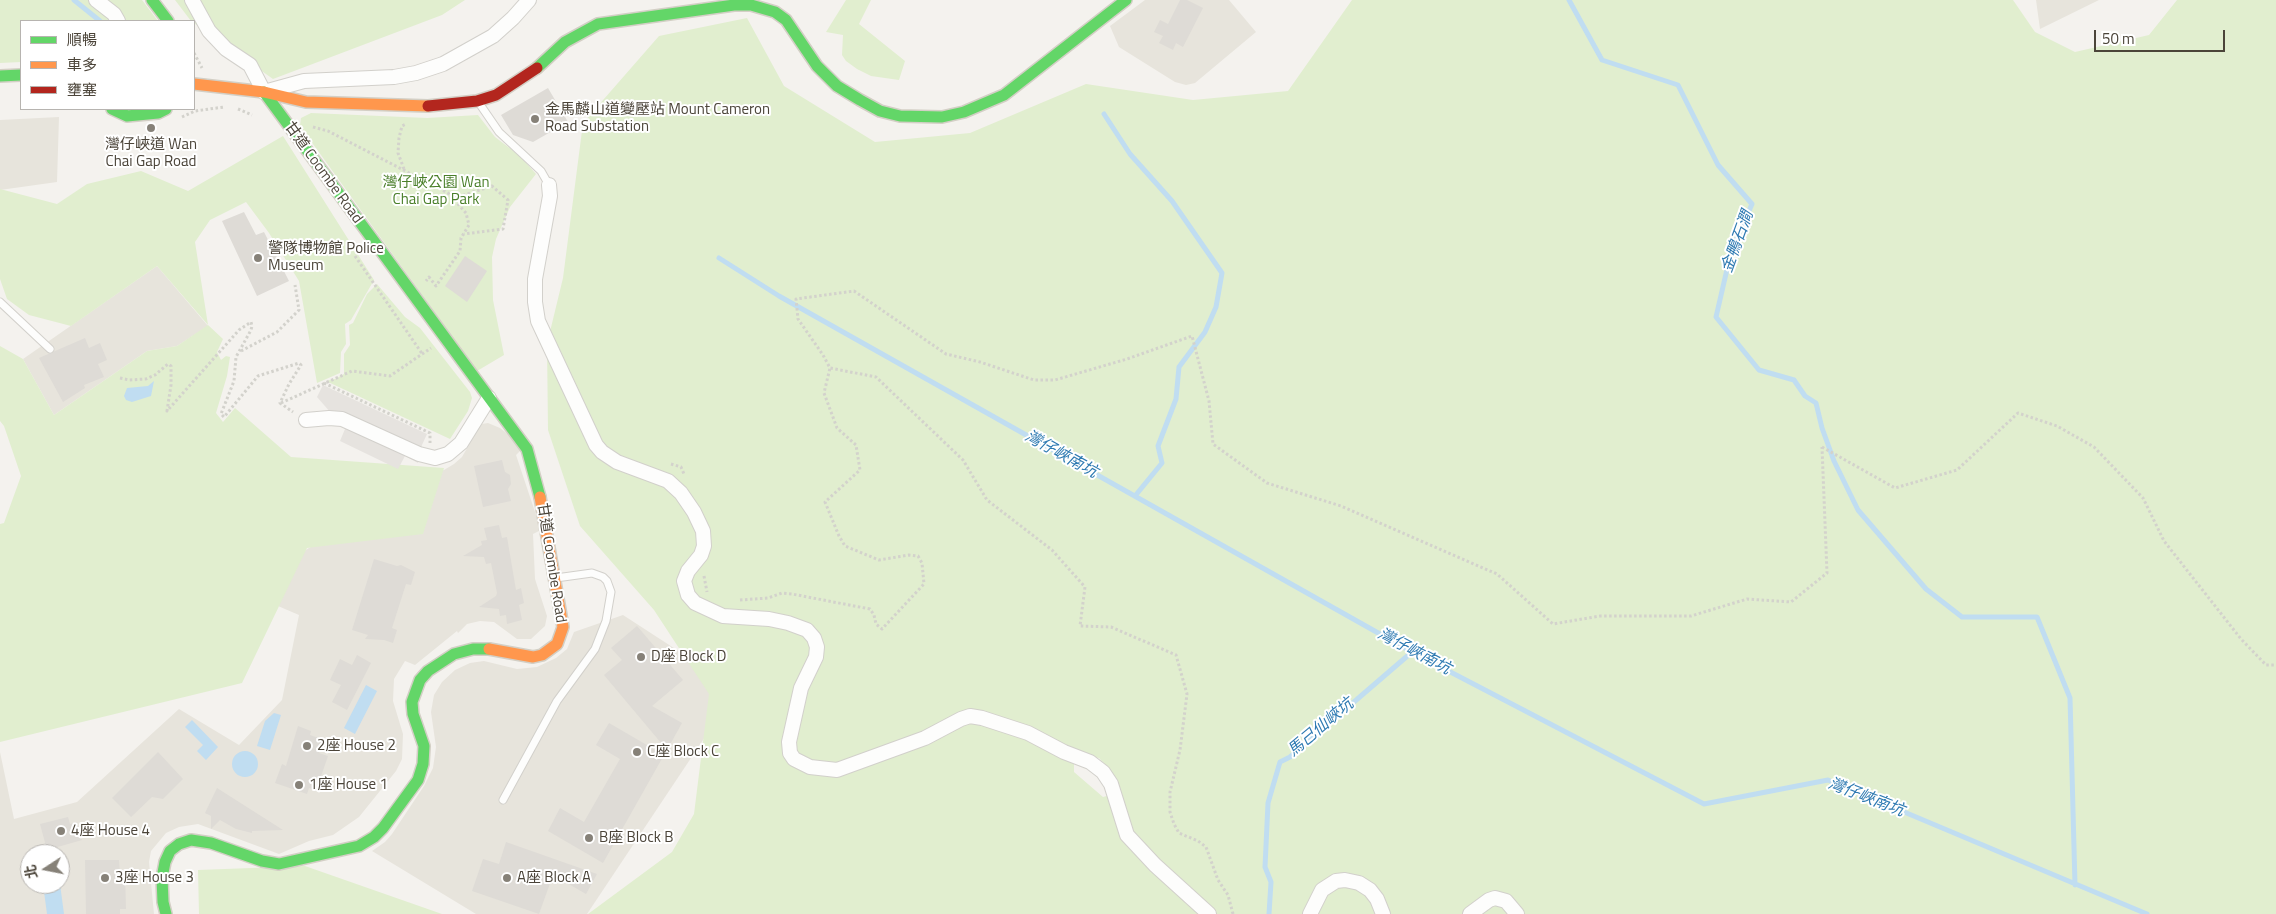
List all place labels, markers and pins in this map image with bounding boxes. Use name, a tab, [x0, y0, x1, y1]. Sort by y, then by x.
place label: 金馬麟山道變壓站 Mount Cameron Road Substation	[545, 101, 770, 136]
marker: 金馬麟山道變壓站 Mount Cameron Road Substation	[529, 113, 541, 125]
marker: 灣仔峽道 Wan Chai Gap Road	[145, 122, 157, 134]
place label: 灣仔峽道 Wan Chai Gap Road	[105, 136, 197, 171]
place label: 警隊博物館 Police Museum	[268, 240, 384, 275]
marker: 警隊博物館 Police Museum	[252, 252, 264, 264]
place label: D座 Block D	[651, 648, 726, 666]
marker: D座 Block D	[635, 651, 647, 663]
place label: 2座 House 2	[317, 737, 396, 755]
marker: 2座 House 2	[301, 740, 313, 752]
place label: C座 Block C	[647, 743, 719, 761]
marker: C座 Block C	[631, 746, 643, 758]
place label: 1座 House 1	[309, 776, 388, 794]
marker: 1座 House 1	[293, 779, 305, 791]
place label: 4座 House 4	[71, 822, 150, 840]
marker: 4座 House 4	[55, 825, 67, 837]
place label: B座 Block B	[599, 829, 673, 847]
marker: B座 Block B	[583, 832, 595, 844]
place label: 3座 House 3	[115, 869, 194, 887]
place label: A座 Block A	[517, 869, 591, 887]
marker: 3座 House 3	[99, 872, 111, 884]
marker: A座 Block A	[501, 872, 513, 884]

